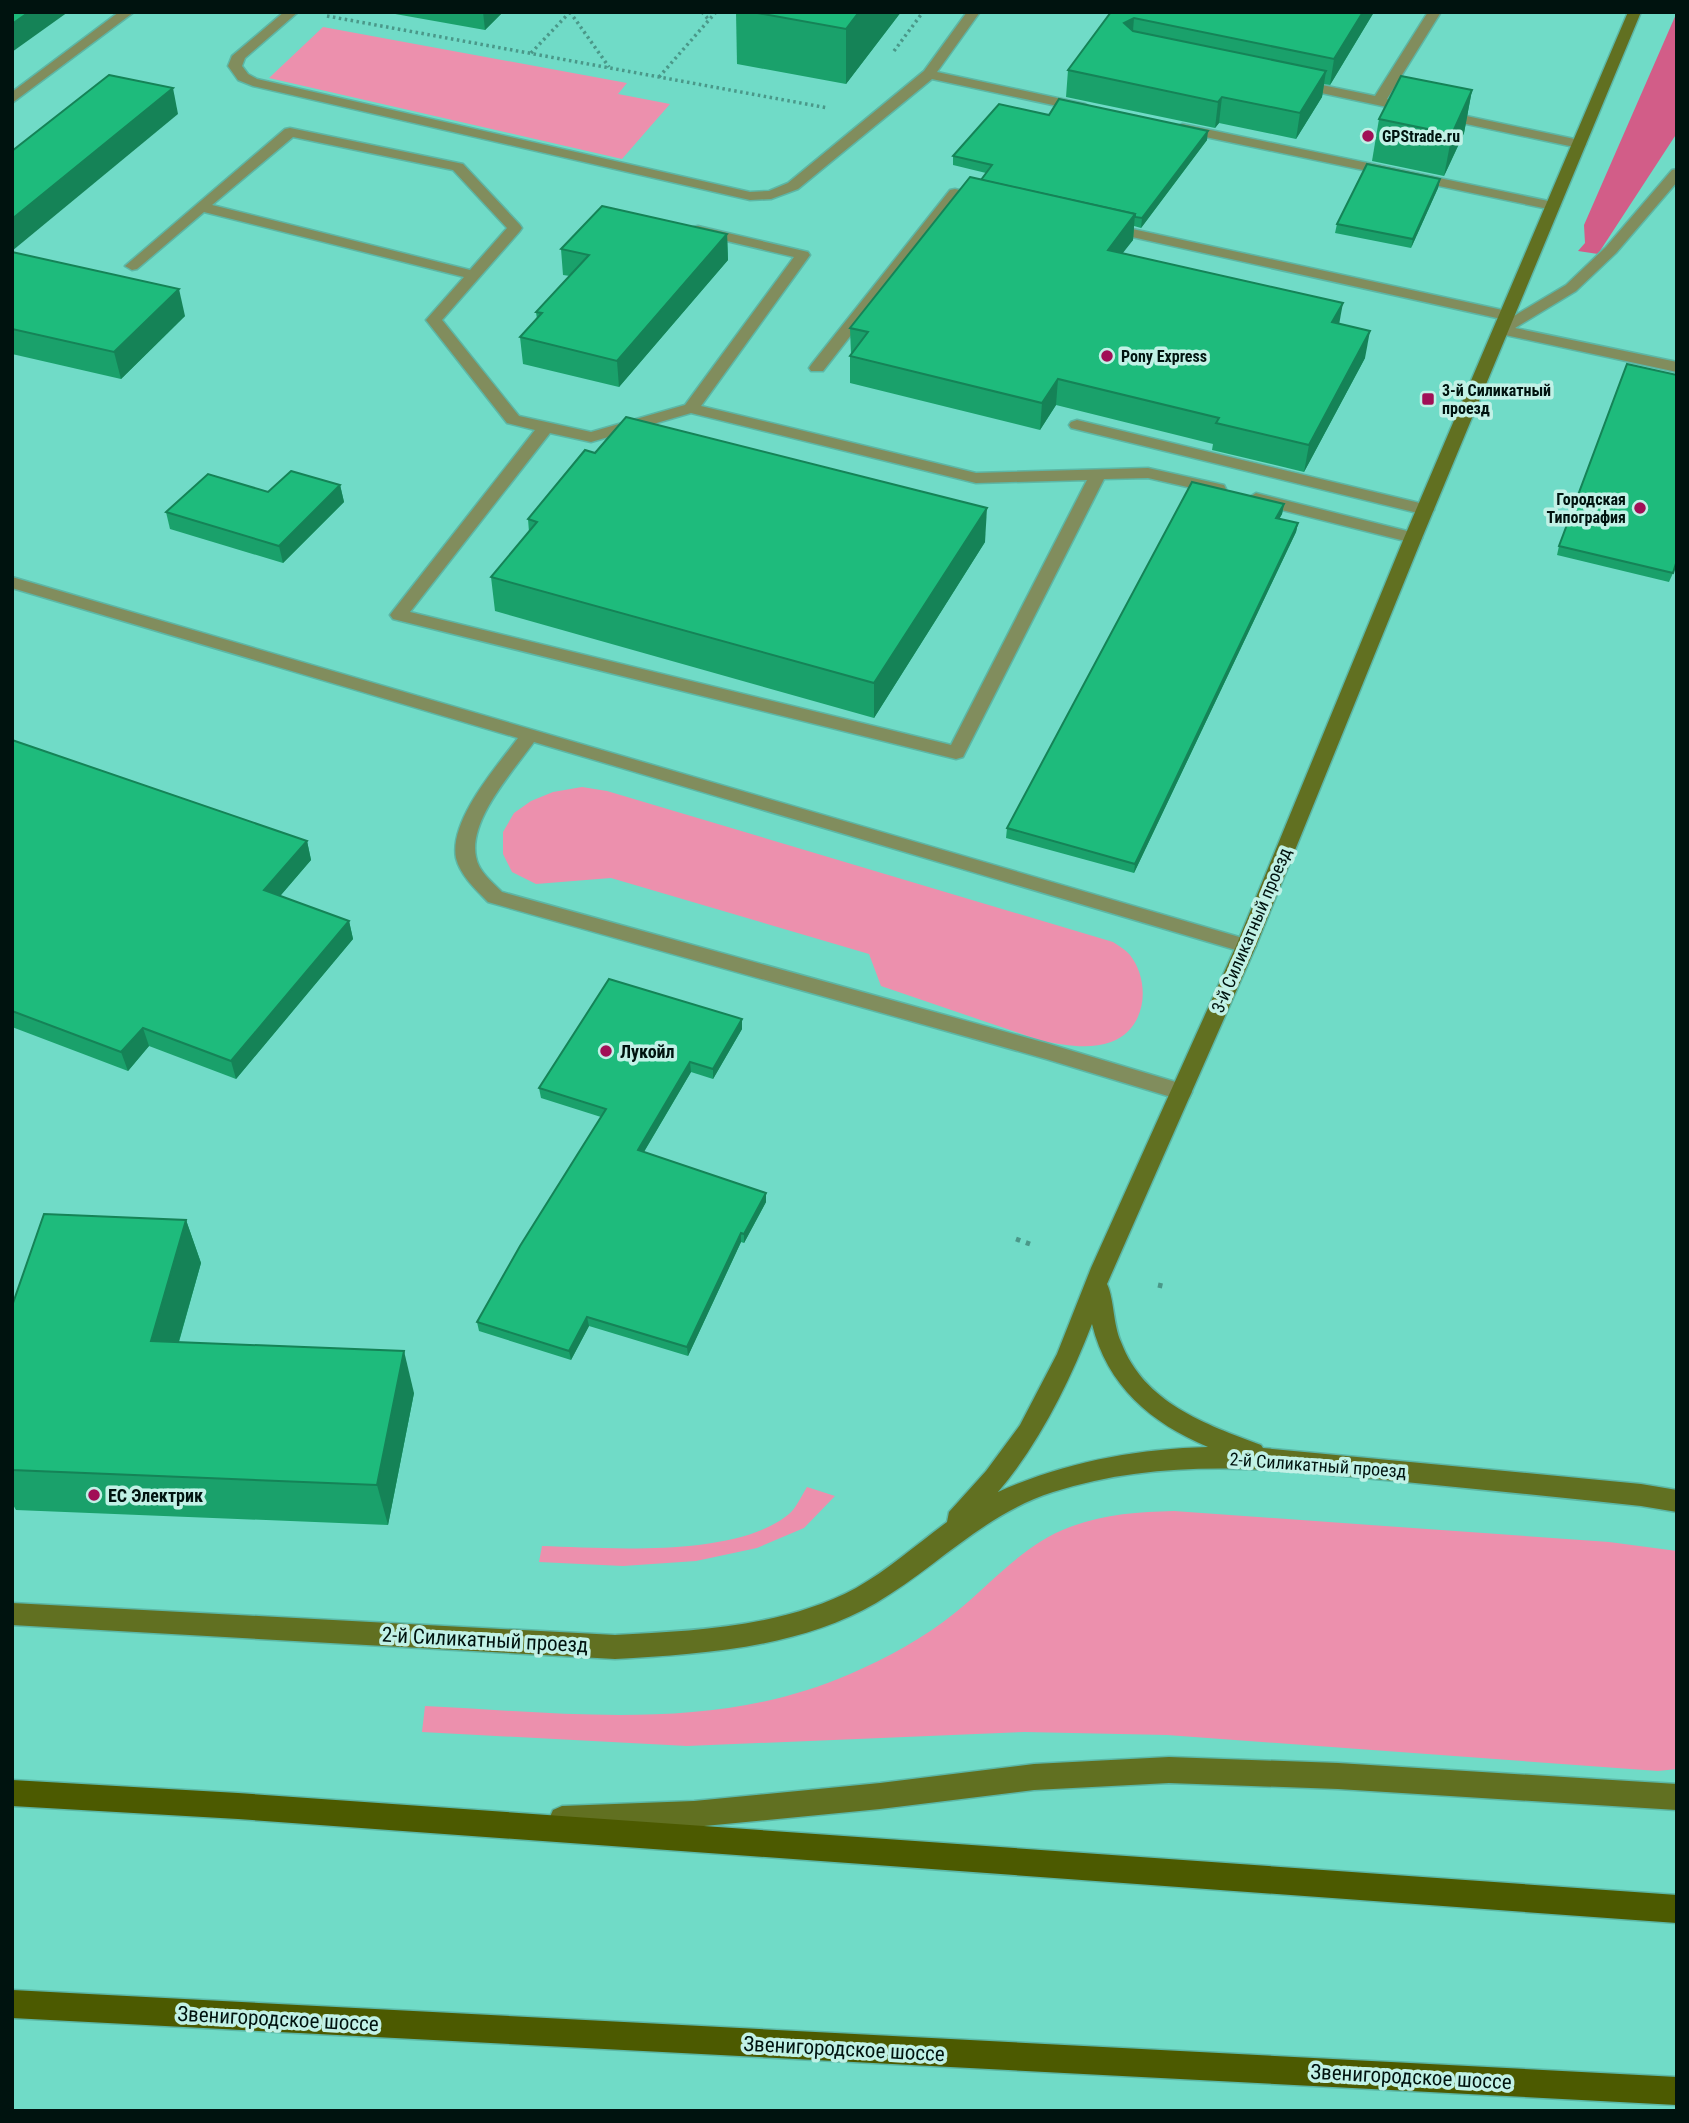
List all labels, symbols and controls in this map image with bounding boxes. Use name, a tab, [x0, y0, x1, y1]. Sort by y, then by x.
place label: GPStrade.ru	[1382, 127, 1460, 146]
marker: GPStrade.ru	[1360, 128, 1376, 144]
place label: Pony Express	[1121, 347, 1207, 366]
marker: Pony Express	[1099, 348, 1115, 364]
place label: 3-й Силикатный проезд	[1442, 381, 1551, 418]
marker: 3-й Силикатный проезд	[1420, 391, 1436, 407]
place label: Городская Типография	[1547, 490, 1626, 527]
marker: Городская Типография	[1632, 500, 1648, 516]
street label: 3-й Силикатный проезд	[1207, 844, 1295, 1016]
place label: Лукойл	[620, 1041, 675, 1062]
marker: Лукойл	[598, 1043, 614, 1059]
street label: 2-й Силикатный проезд	[1229, 1448, 1407, 1482]
place label: ЕС Электрик	[108, 1485, 203, 1506]
marker: ЕС Электрик	[86, 1487, 102, 1503]
street label: 2-й Силикатный проезд	[381, 1623, 589, 1657]
street label: Звенигородское шоссе	[177, 2002, 379, 2036]
street label: Звенигородское шоссе	[743, 2032, 945, 2066]
street label: Звенигородское шоссе	[1310, 2060, 1512, 2094]

